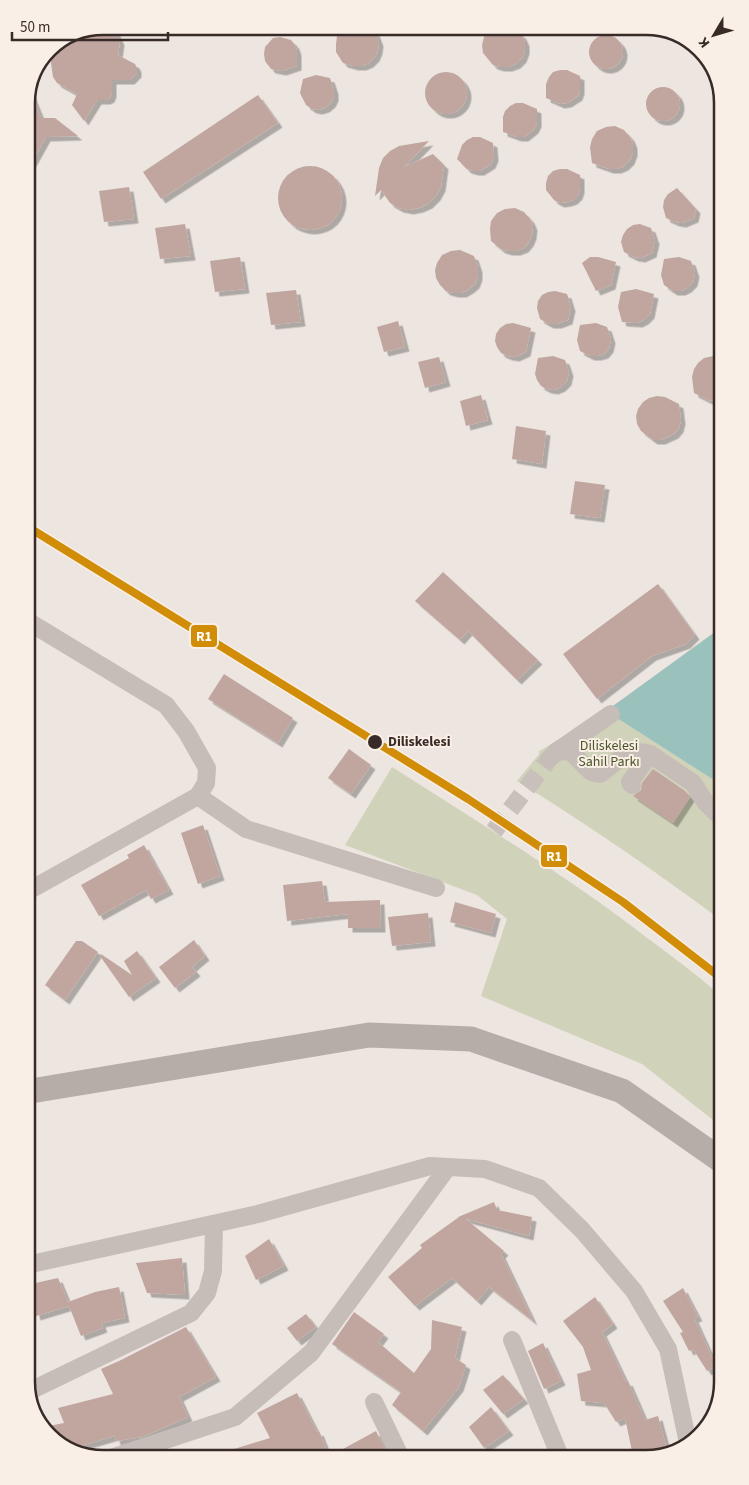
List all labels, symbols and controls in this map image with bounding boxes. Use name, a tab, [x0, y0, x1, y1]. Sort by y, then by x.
scale bar	[12, 10, 169, 42]
north arrow	[689, 10, 739, 60]
text: 50 m	[20, 17, 50, 38]
text: K	[694, 33, 715, 52]
line badge: R1	[190, 624, 218, 648]
text: R1	[196, 627, 212, 647]
place label: Diliskelesi	[388, 732, 451, 752]
marker: Diliskelesi	[366, 733, 384, 751]
park label: Diliskelesi Sahil Parkı	[578, 736, 640, 772]
line badge: R1	[540, 844, 568, 868]
text: R1	[546, 847, 562, 867]

